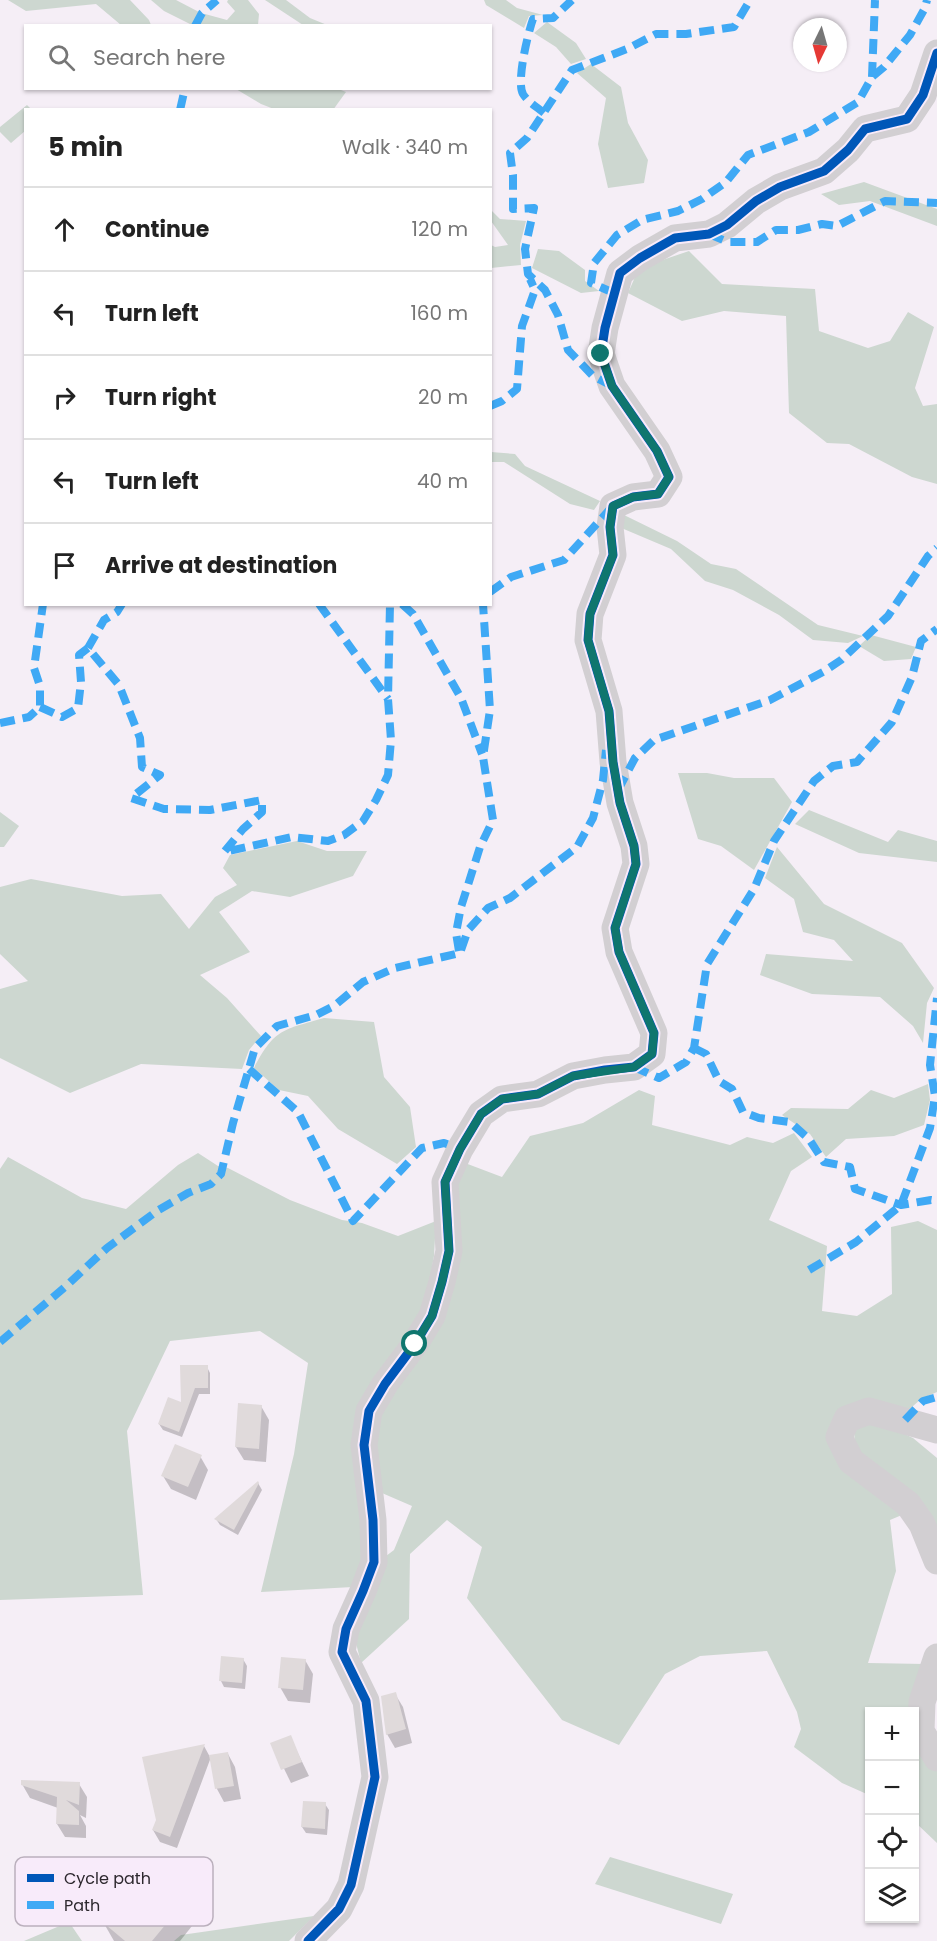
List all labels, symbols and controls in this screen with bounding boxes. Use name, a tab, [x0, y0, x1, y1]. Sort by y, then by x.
north arrow	[793, 18, 847, 72]
search box	[24, 24, 492, 90]
icon: search	[45, 41, 78, 74]
text: Search here	[93, 42, 226, 73]
text: 5 min	[48, 129, 123, 165]
text: Walk · 340 m	[342, 133, 468, 161]
icon: ahead	[48, 213, 81, 246]
text: Continue	[105, 214, 209, 245]
text: 120 m	[412, 215, 468, 243]
icon: left	[48, 297, 81, 330]
text: Turn left	[105, 298, 199, 329]
text: 160 m	[410, 299, 468, 327]
route end	[587, 340, 613, 366]
icon: right	[48, 381, 81, 414]
text: Turn right	[105, 382, 216, 413]
text: 20 m	[418, 383, 468, 411]
icon: left	[48, 465, 81, 498]
text: Turn left	[105, 466, 199, 497]
text: 40 m	[417, 467, 468, 495]
icon: arrive	[48, 549, 81, 582]
text: Arrive at destination	[105, 550, 337, 581]
route start	[401, 1330, 427, 1356]
map controls	[865, 1707, 919, 1923]
button: +	[865, 1707, 919, 1761]
button: −	[865, 1761, 919, 1815]
button: locate	[865, 1815, 919, 1869]
legend	[15, 1857, 213, 1926]
text: Cycle path	[64, 1867, 151, 1890]
button: layers	[865, 1869, 919, 1923]
text: Path	[64, 1894, 100, 1917]

